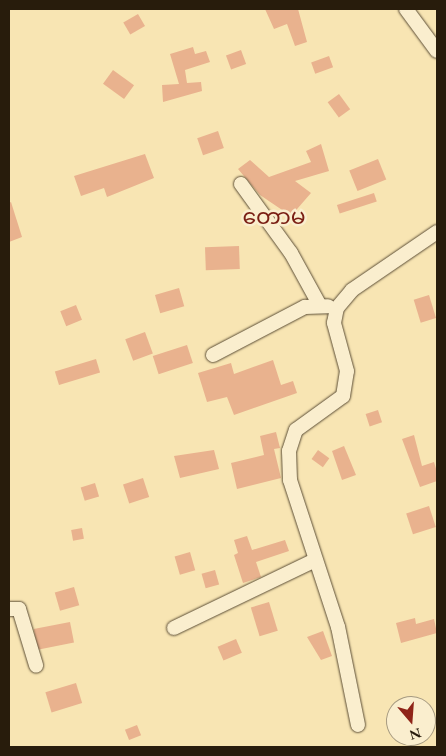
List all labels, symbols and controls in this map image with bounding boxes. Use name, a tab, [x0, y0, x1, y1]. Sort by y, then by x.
district label: တောမ	[242, 204, 306, 230]
north arrow	[386, 696, 436, 746]
text: N	[407, 724, 424, 745]

